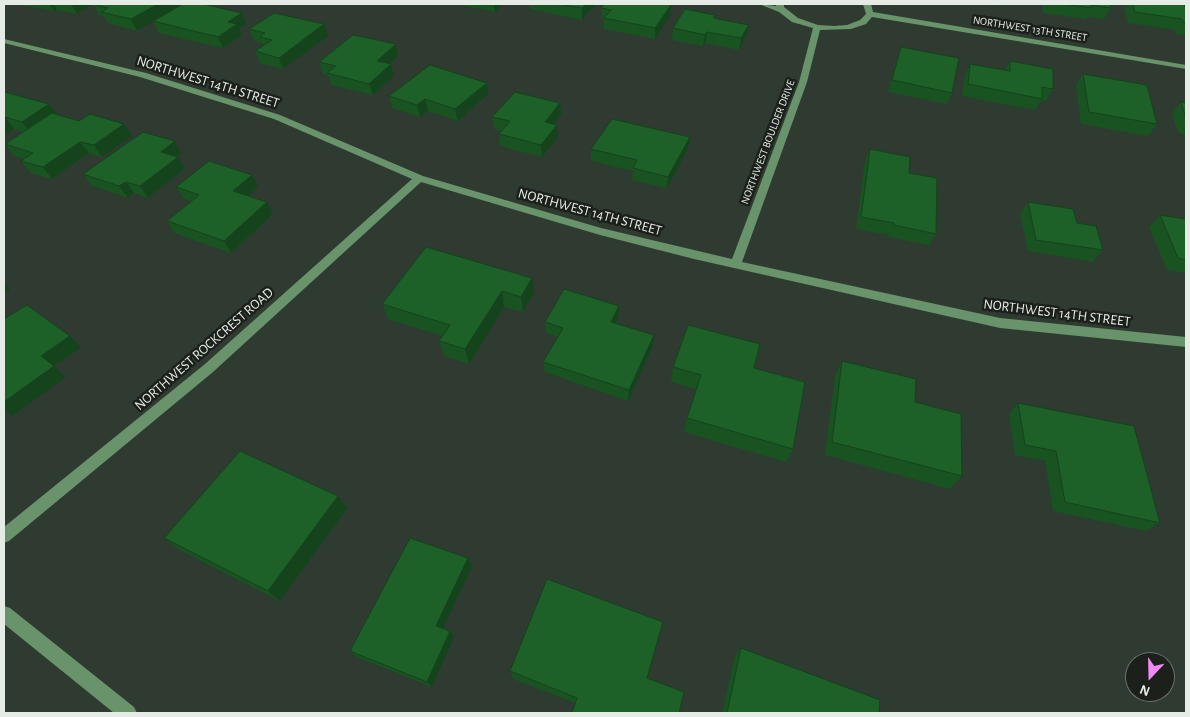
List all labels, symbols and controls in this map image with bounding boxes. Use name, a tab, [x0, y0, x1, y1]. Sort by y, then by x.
street label: NORTHWEST 13TH STREET	[972, 13, 1088, 45]
street label: NORTHWEST 14TH STREET	[135, 52, 281, 112]
street label: NORTHWEST BOULDER DRIVE	[738, 78, 798, 206]
street label: NORTHWEST 14TH STREET	[516, 185, 664, 239]
street label: NORTHWEST ROCKCREST ROAD	[131, 284, 277, 414]
street label: NORTHWEST 14TH STREET	[982, 296, 1132, 330]
north arrow	[1125, 652, 1175, 702]
text: N	[1138, 682, 1152, 698]

